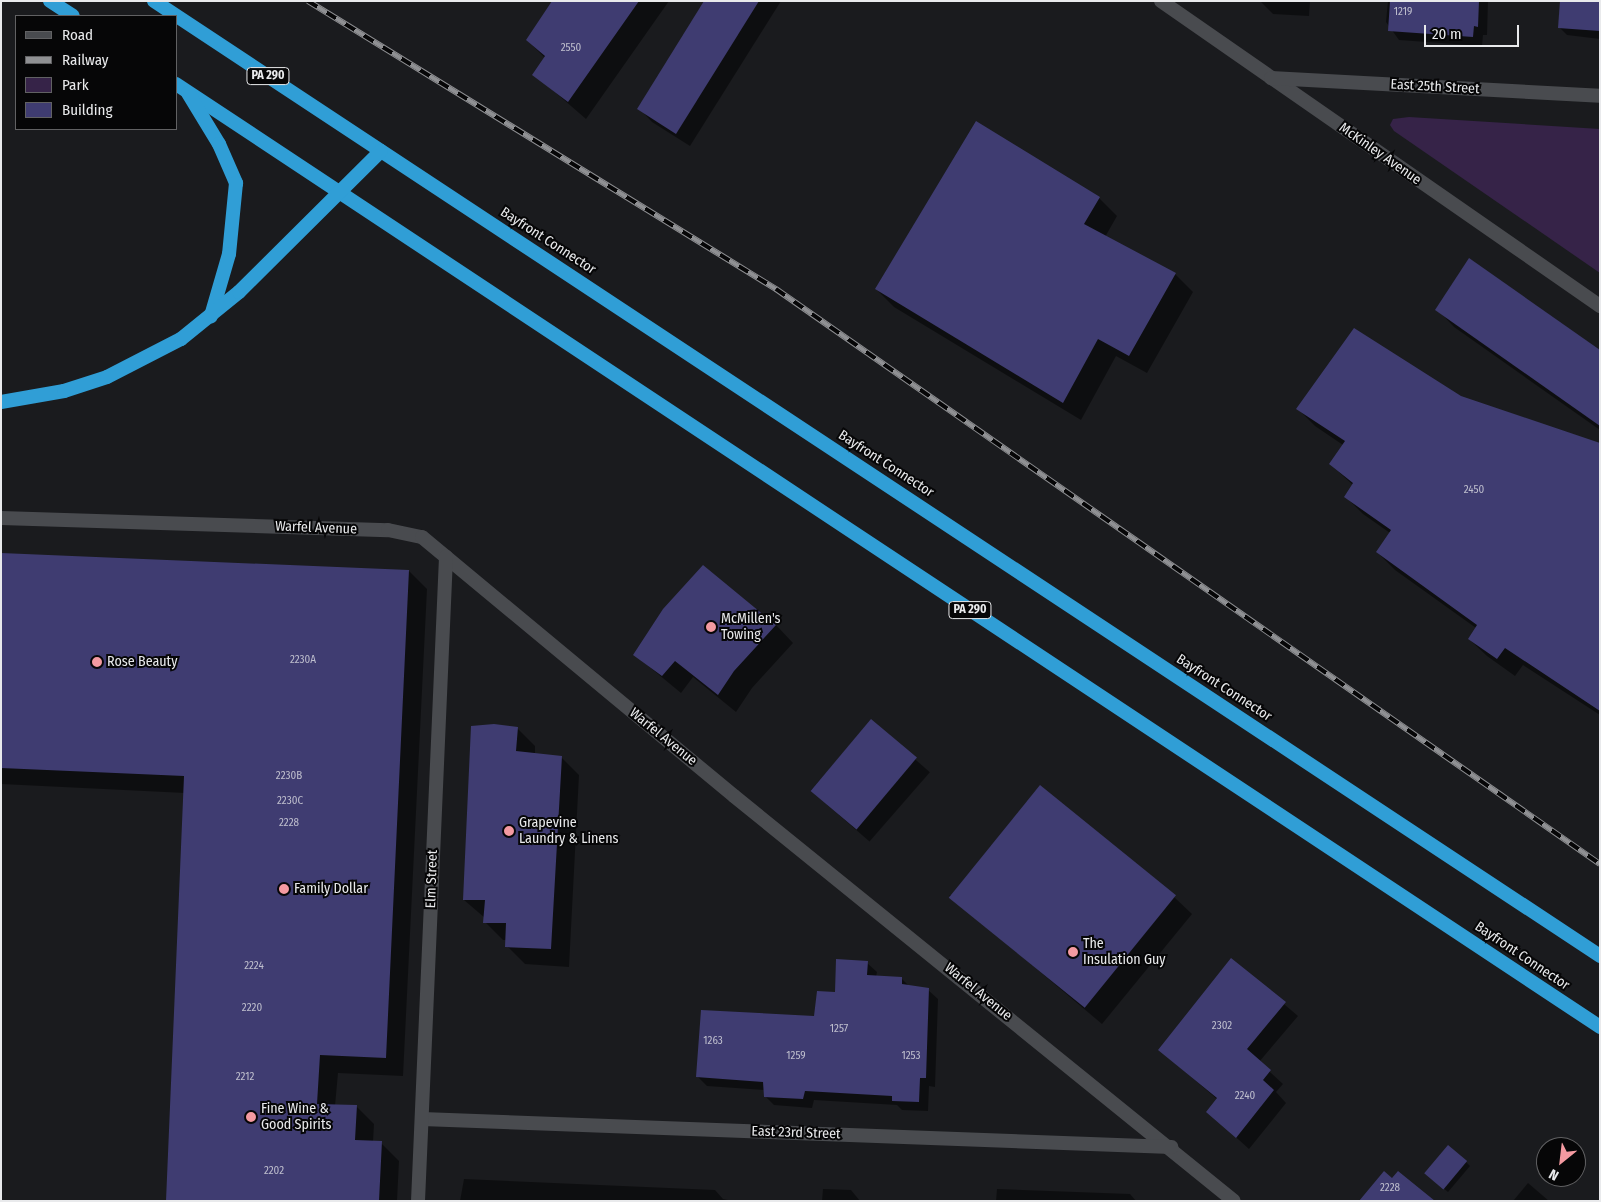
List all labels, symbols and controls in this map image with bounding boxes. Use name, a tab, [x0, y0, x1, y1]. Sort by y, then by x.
house number: 1219	[1394, 5, 1412, 19]
legend	[15, 15, 178, 130]
scale bar	[1426, 15, 1521, 47]
text: 20 m	[1432, 25, 1462, 43]
text: Road	[62, 26, 93, 44]
house number: 2550	[561, 41, 581, 55]
text: Railway	[62, 51, 109, 69]
road number: PA 290	[246, 66, 290, 85]
text: Park	[62, 76, 89, 94]
street label: East 25th Street	[1390, 76, 1480, 98]
text: Building	[62, 101, 113, 119]
street label: McKinley Avenue	[1336, 119, 1424, 189]
street label: Bayfront Connector	[497, 204, 599, 278]
street label: Bayfront Connector	[835, 427, 937, 501]
house number: 2450	[1464, 483, 1484, 497]
street label: Warfel Avenue	[275, 518, 357, 538]
road number: PA 290	[948, 600, 992, 620]
place label: McMillen's Towing	[721, 611, 781, 644]
marker: McMillen's Towing	[705, 621, 717, 633]
street label: Bayfront Connector	[1173, 651, 1275, 725]
house number: 2230A	[290, 653, 316, 667]
place label: Rose Beauty	[107, 654, 177, 670]
marker: Rose Beauty	[91, 656, 103, 668]
street label: Warfel Avenue	[626, 705, 700, 769]
house number: 2230B	[276, 769, 302, 783]
house number: 2230C	[277, 794, 303, 808]
place label: Grapevine Laundry & Linens	[519, 815, 619, 848]
house number: 2228	[279, 816, 299, 830]
marker: Grapevine Laundry & Linens	[503, 825, 515, 837]
street label: Elm Street	[423, 849, 441, 909]
place label: Family Dollar	[294, 881, 368, 897]
marker: Family Dollar	[278, 883, 290, 895]
street label: Bayfront Connector	[1472, 918, 1572, 994]
place label: The Insulation Guy	[1083, 936, 1166, 969]
marker: The Insulation Guy	[1067, 946, 1079, 958]
house number: 2224	[244, 959, 264, 973]
street label: Warfel Avenue	[941, 960, 1015, 1024]
house number: 2220	[242, 1001, 262, 1015]
house number: 2302	[1212, 1019, 1232, 1033]
house number: 1257	[830, 1022, 848, 1036]
house number: 1263	[703, 1034, 723, 1048]
house number: 1259	[786, 1049, 806, 1063]
house number: 1253	[901, 1049, 921, 1063]
house number: 2212	[236, 1070, 254, 1084]
house number: 2240	[1235, 1089, 1255, 1103]
place label: Fine Wine & Good Spirits	[261, 1101, 331, 1134]
marker: Fine Wine & Good Spirits	[245, 1111, 257, 1123]
street label: East 23rd Street	[751, 1123, 841, 1143]
north arrow	[1536, 1137, 1586, 1187]
house number: 2202	[264, 1164, 284, 1178]
text: N	[1546, 1165, 1562, 1184]
house number: 2228	[1380, 1181, 1400, 1195]

